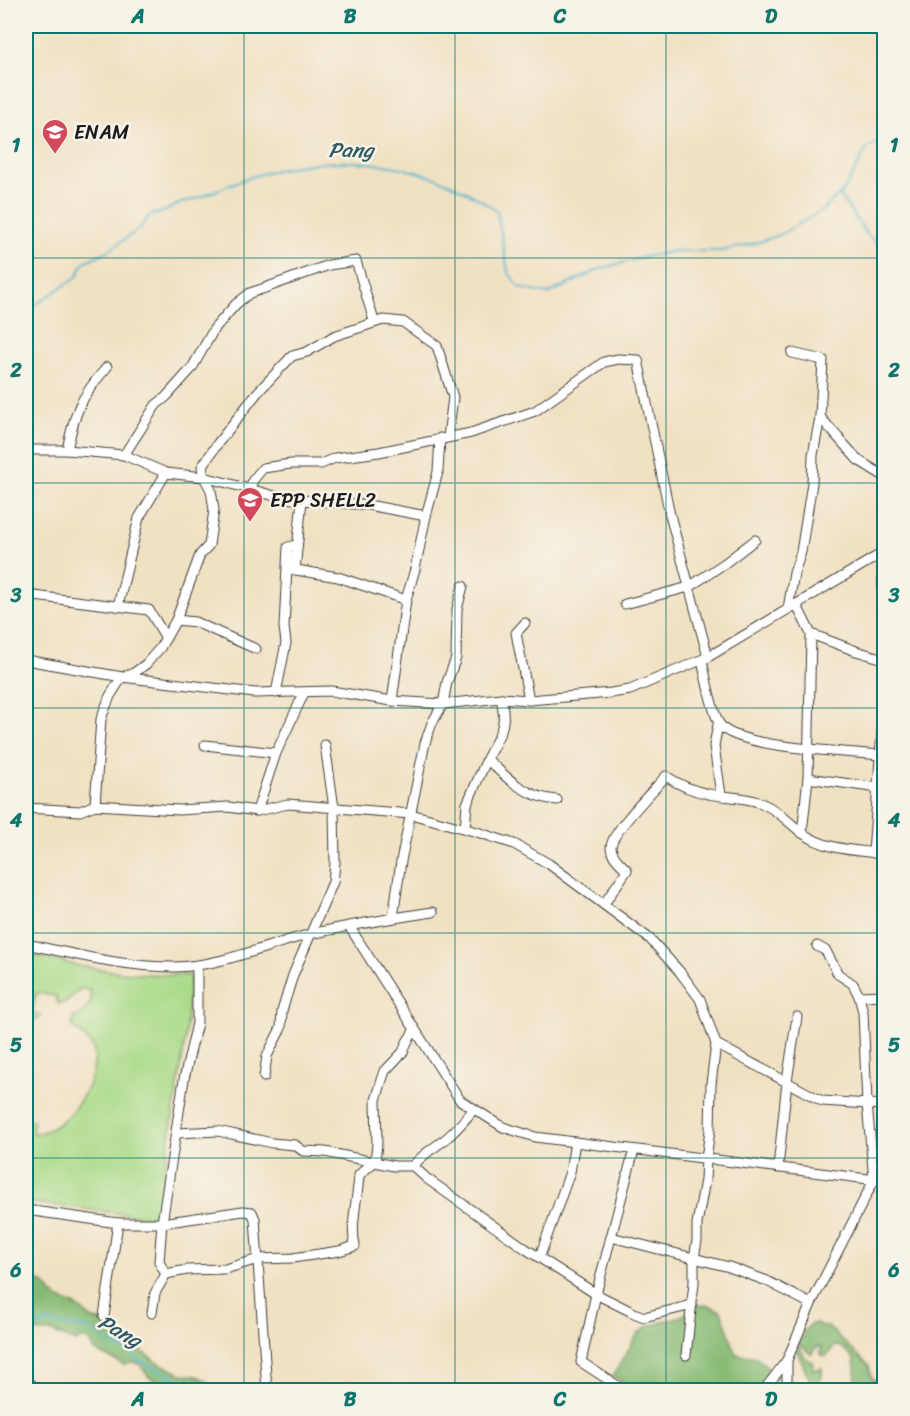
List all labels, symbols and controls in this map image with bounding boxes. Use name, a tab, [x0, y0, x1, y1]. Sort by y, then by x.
text: A	[130, 0, 145, 34]
text: B	[344, 0, 357, 34]
text: C	[553, 0, 567, 34]
text: D	[765, 0, 778, 34]
place label: ENAM	[74, 115, 129, 150]
school or university icon: ENAM	[40, 117, 70, 155]
text: 1	[12, 128, 21, 163]
text: 1	[890, 128, 899, 163]
water label: Pang	[328, 131, 376, 169]
text: 2	[9, 353, 22, 388]
text: 2	[887, 353, 900, 388]
place label: EPP SHELL2	[270, 483, 377, 518]
school or university icon: EPP SHELL2	[235, 485, 265, 523]
text: 3	[10, 578, 22, 613]
text: 3	[888, 578, 900, 613]
text: 4	[9, 803, 23, 838]
text: 4	[887, 803, 901, 838]
text: 5	[10, 1028, 22, 1063]
text: 5	[888, 1028, 900, 1063]
text: 6	[9, 1253, 22, 1288]
text: 6	[887, 1253, 900, 1288]
water label: Pang	[91, 1303, 151, 1360]
text: A	[130, 1382, 145, 1416]
text: B	[344, 1382, 357, 1416]
text: C	[553, 1382, 567, 1416]
text: D	[765, 1382, 778, 1416]

